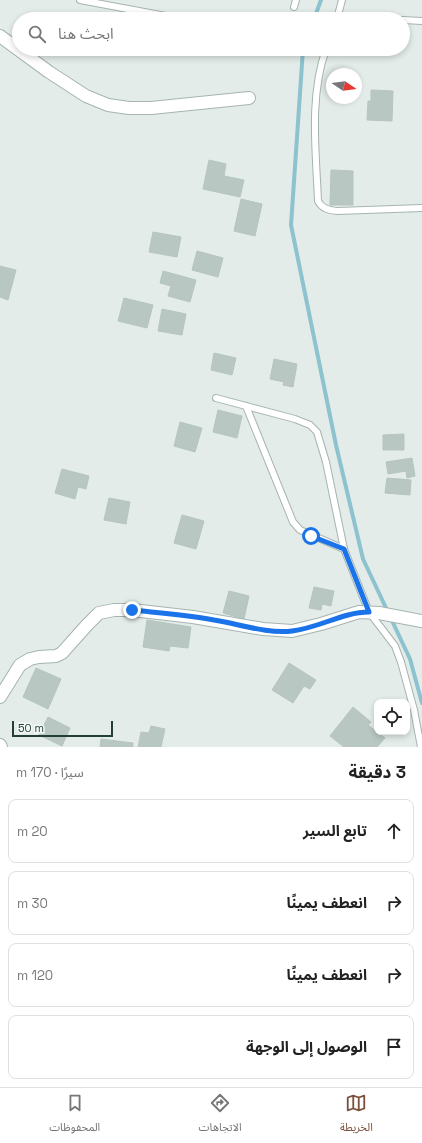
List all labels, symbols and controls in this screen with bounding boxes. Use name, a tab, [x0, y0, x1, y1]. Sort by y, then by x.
search box	[12, 12, 410, 56]
icon: search	[26, 23, 48, 45]
text: ابحث هنا	[58, 24, 114, 43]
north arrow	[326, 68, 362, 104]
route start	[302, 527, 320, 545]
route end	[123, 601, 141, 619]
map controls	[374, 699, 410, 735]
button: locate	[374, 699, 410, 735]
scale bar	[12, 719, 113, 738]
text: 50 m	[18, 721, 44, 735]
text: 3 دقيقة	[349, 761, 406, 783]
text: سيرًا · 170 m	[16, 764, 84, 781]
icon: ahead	[383, 820, 405, 842]
text: تابع السير	[303, 821, 367, 840]
text: 20 m	[17, 823, 48, 840]
icon: right	[383, 892, 405, 914]
text: انعطف يمينًا	[286, 893, 367, 912]
text: 30 m	[17, 895, 48, 912]
icon: right	[383, 964, 405, 986]
text: انعطف يمينًا	[286, 965, 367, 984]
text: 120 m	[17, 967, 53, 984]
icon: arrive	[383, 1036, 405, 1058]
text: الوصول إلى الوجهة	[246, 1037, 367, 1056]
tab: المحفوظات	[49, 1092, 100, 1139]
tab: الاتجاهات	[199, 1092, 242, 1139]
tab: الخريطة	[340, 1092, 373, 1139]

